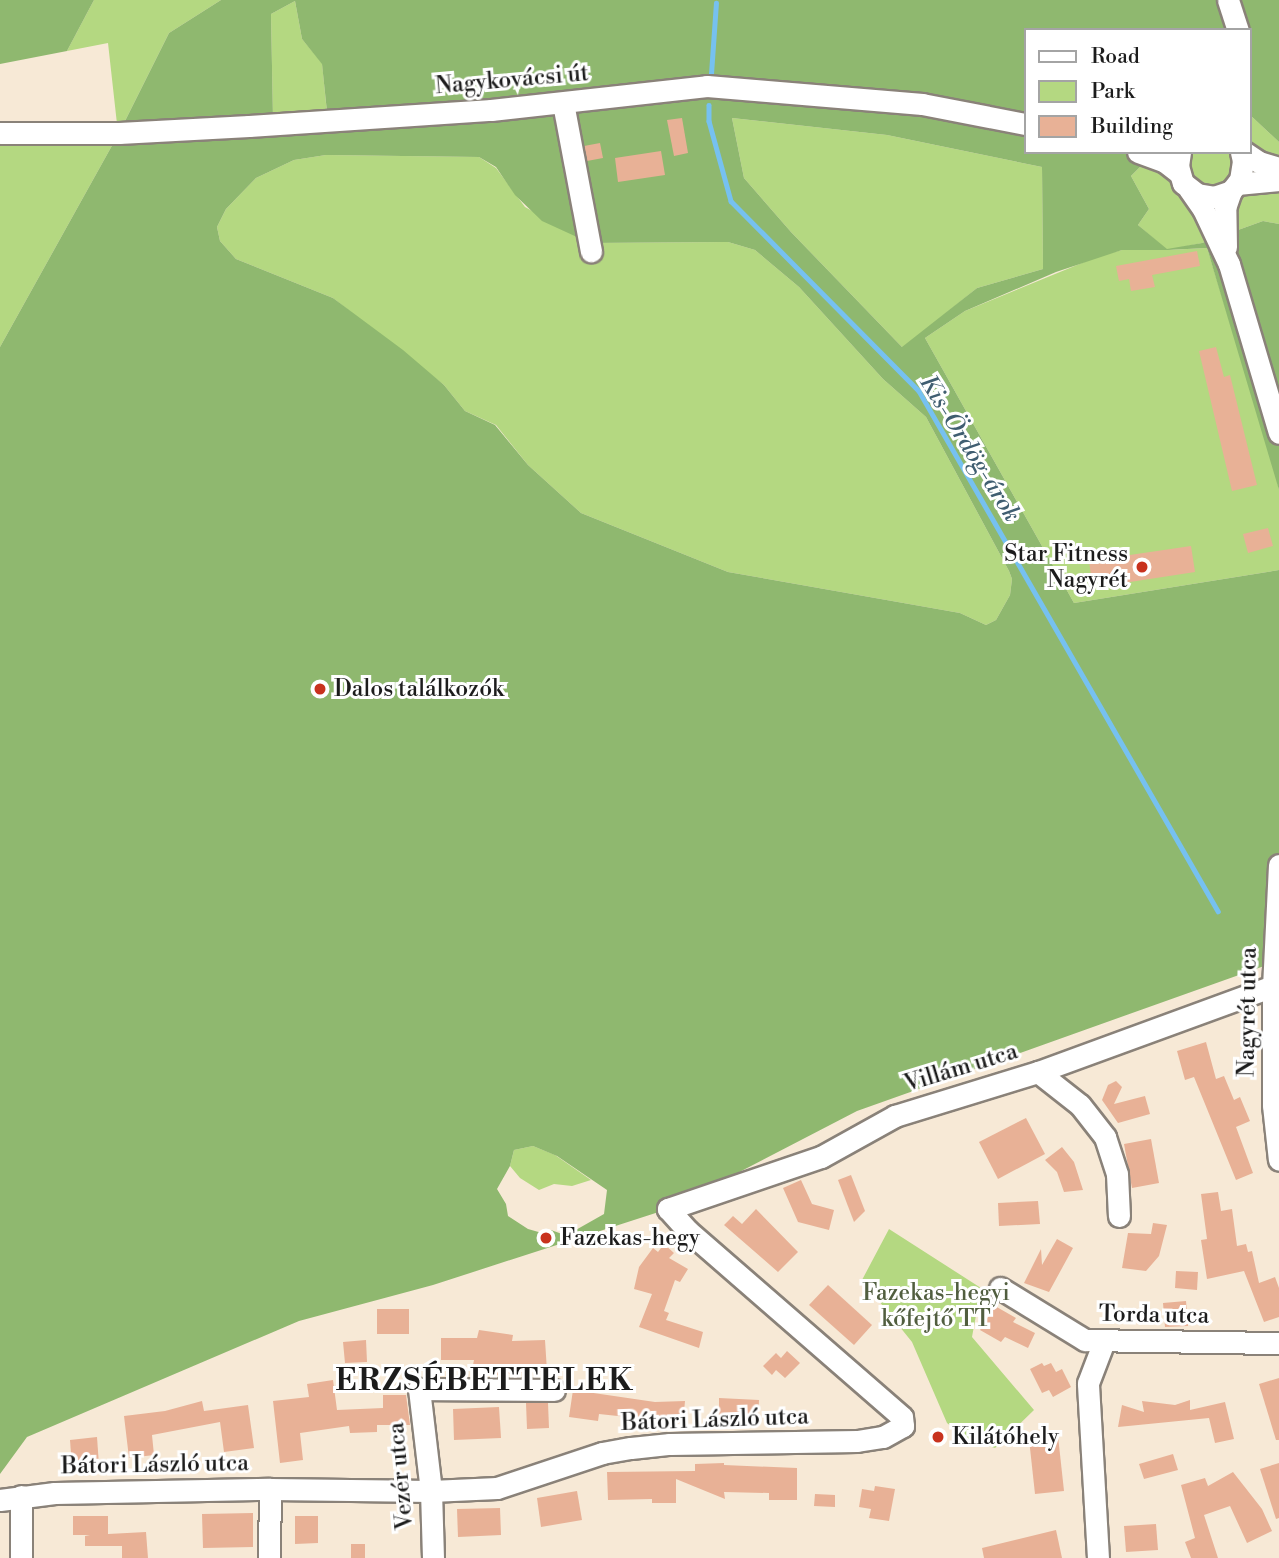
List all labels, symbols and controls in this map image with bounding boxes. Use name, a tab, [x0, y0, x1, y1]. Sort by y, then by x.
legend	[1024, 28, 1251, 154]
text: Road	[1091, 44, 1140, 70]
street label: Nagykovácsi út	[434, 60, 590, 100]
text: Park	[1091, 79, 1135, 105]
text: Building	[1091, 114, 1173, 140]
water label: Kis-Ördög-árok	[912, 370, 1026, 528]
place label: Star Fitness Nagyrét	[1004, 540, 1128, 594]
marker: Star Fitness Nagyrét	[1134, 559, 1150, 575]
place label: Dalos találkozók	[334, 675, 504, 703]
marker: Dalos találkozók	[312, 681, 328, 697]
street label: Nagyrét utca	[1233, 947, 1263, 1077]
street label: Villám utca	[901, 1038, 1021, 1098]
place label: Fazekas-hegy	[560, 1224, 700, 1252]
marker: Fazekas-hegy	[538, 1230, 554, 1246]
park label: Fazekas-hegyi kőfejtő TT	[862, 1279, 1010, 1333]
street label: Torda utca	[1099, 1300, 1209, 1330]
district label: ERZSÉBETTELEK	[337, 1363, 633, 1399]
street label: Bátori László utca	[621, 1403, 809, 1437]
street label: Vezér utca	[383, 1421, 419, 1531]
place label: Kilátóhely	[952, 1423, 1059, 1451]
marker: Kilátóhely	[930, 1429, 946, 1445]
street label: Bátori László utca	[61, 1450, 249, 1480]

